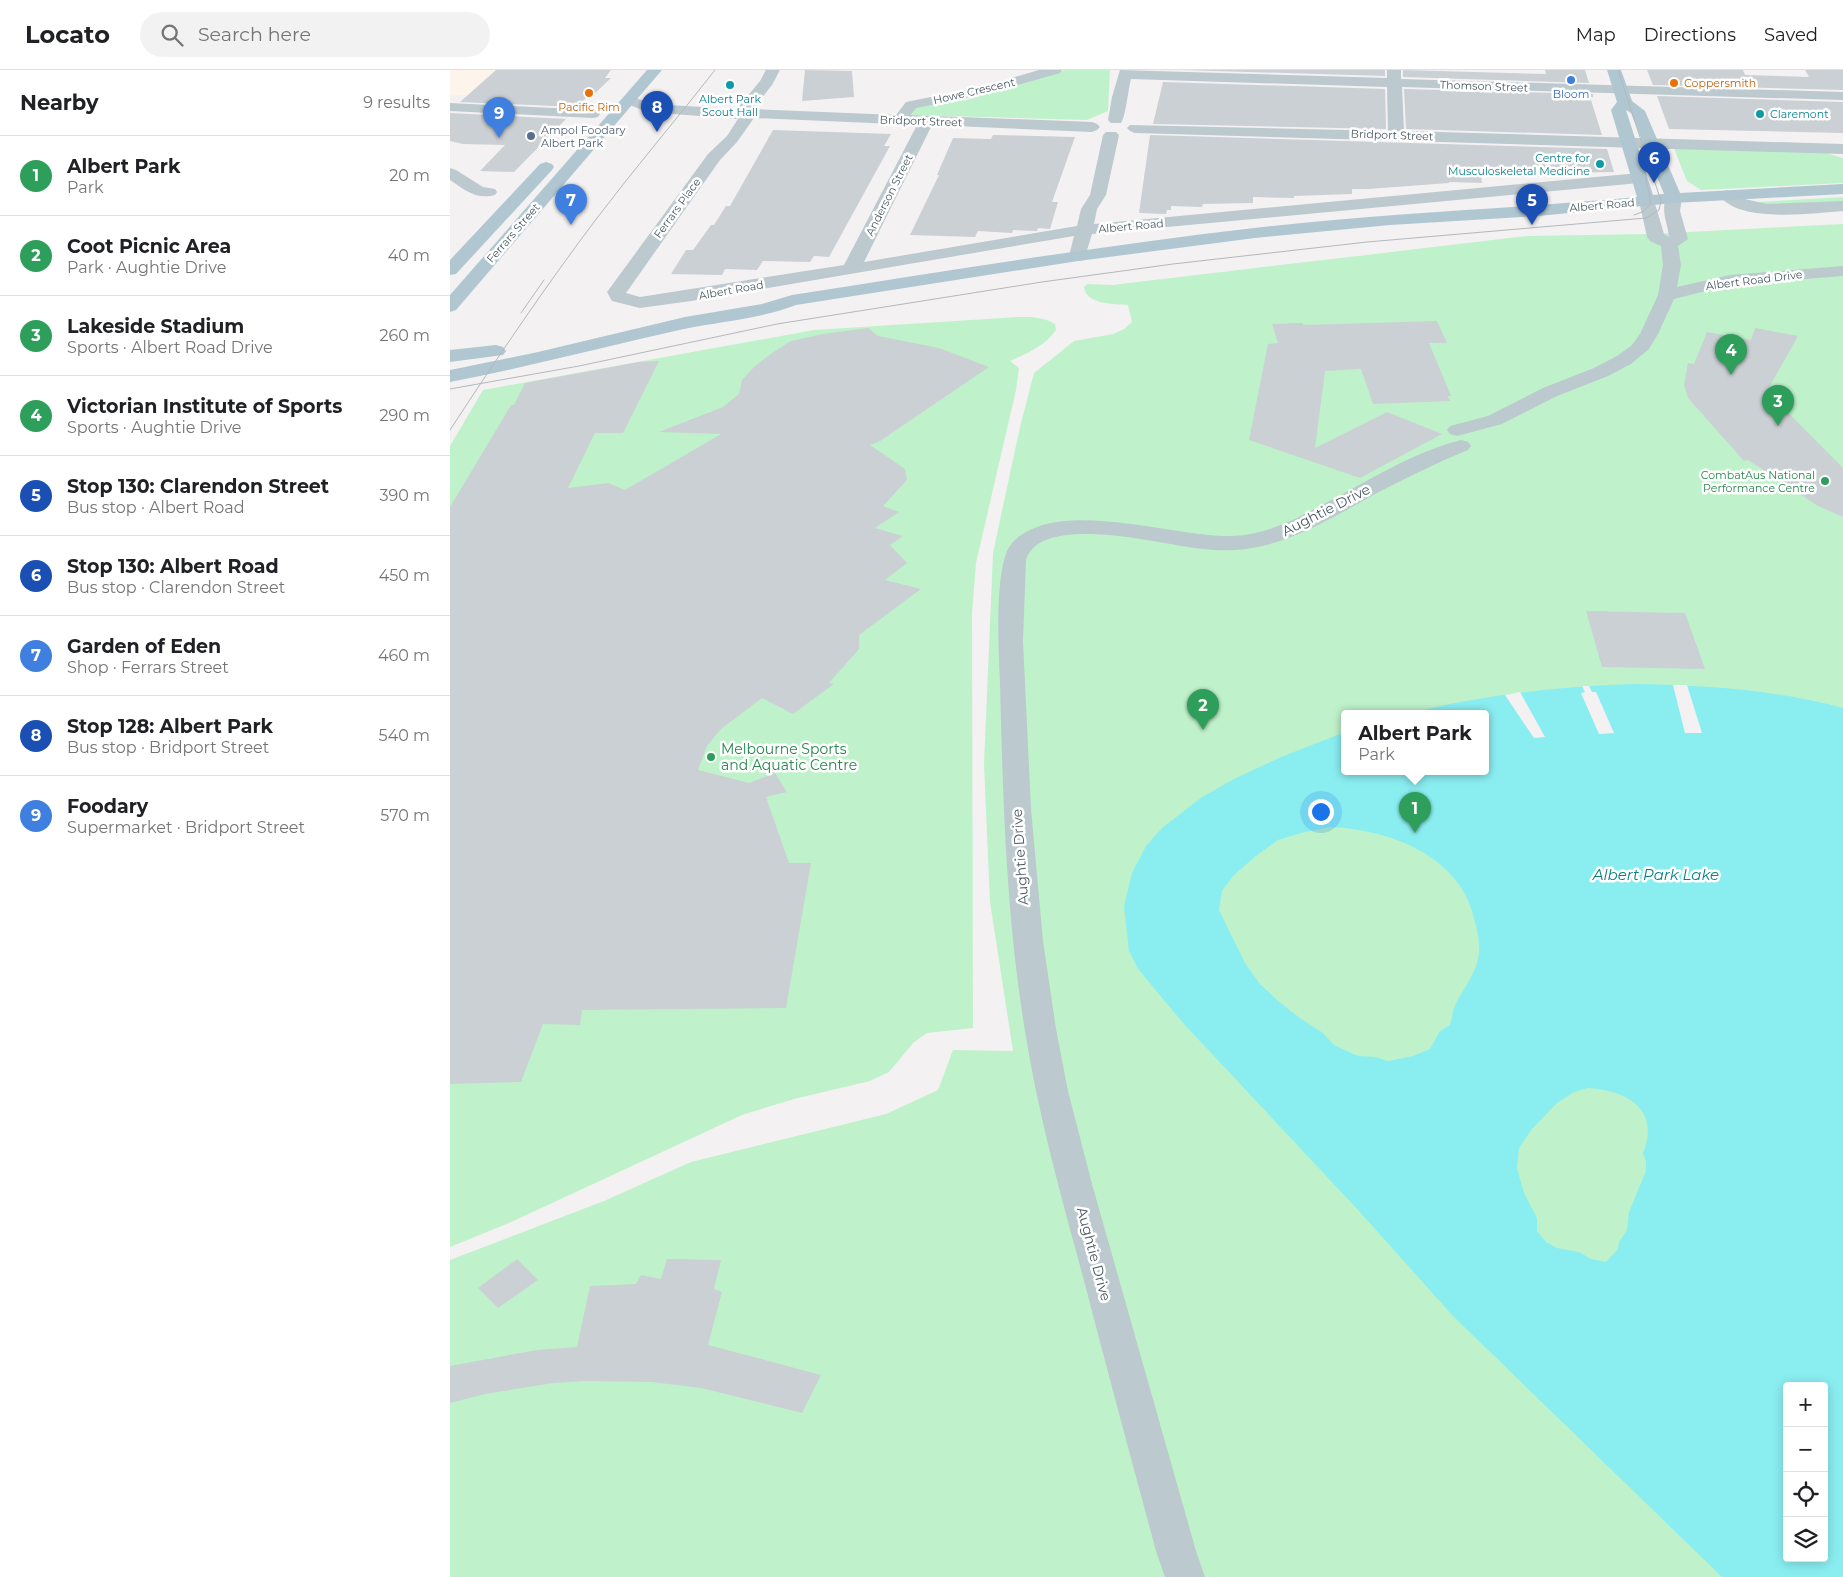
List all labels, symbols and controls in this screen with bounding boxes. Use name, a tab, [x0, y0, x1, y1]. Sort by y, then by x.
search box	[140, 12, 490, 57]
text: Locato	[25, 20, 110, 49]
icon: search	[158, 21, 186, 49]
text: Search here	[198, 23, 311, 46]
text: Map	[1576, 24, 1616, 46]
text: Directions	[1644, 24, 1736, 46]
text: Saved	[1764, 24, 1818, 46]
marker: Bloom	[1565, 74, 1577, 86]
street label: Howe Crescent	[932, 75, 1017, 107]
place label: Coppersmith	[1684, 76, 1756, 90]
street label: Thomson Street	[1440, 77, 1529, 95]
marker: Coppersmith	[1668, 77, 1680, 89]
marker: Albert Park Scout Hall	[724, 79, 736, 91]
marker: Pacific Rim	[583, 87, 595, 99]
place label: Bloom	[1553, 87, 1589, 101]
text: Nearby	[20, 90, 99, 115]
pin: 8	[641, 91, 673, 132]
place label: Albert Park Scout Hall	[699, 92, 761, 119]
text: 9 results	[363, 93, 430, 112]
pin: 9	[483, 97, 515, 138]
place label: Pacific Rim	[558, 100, 620, 114]
place label: Claremont	[1770, 107, 1829, 121]
marker: Claremont	[1754, 108, 1766, 120]
street label: Bridport Street	[879, 113, 963, 129]
place label: Ampol Foodary Albert Park	[541, 123, 626, 150]
street label: Bridport Street	[1350, 127, 1434, 143]
marker: Ampol Foodary Albert Park	[525, 130, 537, 142]
pin: 6	[1638, 142, 1670, 183]
street label: Anderson Street	[862, 151, 916, 238]
place label: Centre for Musculoskeletal Medicine	[1448, 151, 1590, 178]
text: Albert Park	[67, 155, 180, 178]
marker: Centre for Musculoskeletal Medicine	[1594, 158, 1606, 170]
text: 1	[33, 166, 39, 185]
text: 20 m	[389, 166, 430, 185]
street label: Ferrars Place	[650, 175, 704, 241]
text: Park	[67, 178, 104, 197]
pin: 7	[555, 184, 587, 225]
pin: 5	[1516, 184, 1548, 225]
street label: Albert Road	[1569, 195, 1635, 215]
street label: Ferrars Street	[483, 200, 543, 266]
street label: Albert Road	[1098, 216, 1164, 236]
text: Coot Picnic Area	[67, 235, 231, 258]
text: 2	[31, 246, 41, 265]
text: 40 m	[388, 246, 430, 265]
text: Park · Aughtie Drive	[67, 258, 226, 277]
street label: Albert Road Drive	[1705, 267, 1804, 293]
street label: Albert Road	[697, 277, 765, 303]
text: Lakeside Stadium	[67, 315, 244, 338]
text: 3	[31, 326, 41, 345]
text: 260 m	[379, 326, 430, 345]
pin: 4	[1715, 334, 1747, 375]
text: Sports · Albert Road Drive	[67, 338, 273, 357]
pin: 3	[1762, 385, 1794, 426]
text: Victorian Institute of Sports	[67, 395, 342, 418]
text: 4	[30, 406, 42, 425]
text: 290 m	[379, 406, 430, 425]
text: Sports · Aughtie Drive	[67, 418, 242, 437]
place label: CombatAus National Performance Centre	[1701, 468, 1815, 495]
text: Stop 130: Clarendon Street	[67, 475, 329, 498]
marker: CombatAus National Performance Centre	[1819, 475, 1831, 487]
street label: Aughtie Drive	[1279, 480, 1373, 540]
text: 5	[31, 486, 41, 505]
text: 390 m	[379, 486, 430, 505]
text: Bus stop · Albert Road	[67, 498, 245, 517]
text: Stop 130: Albert Road	[67, 555, 279, 578]
text: 6	[31, 566, 41, 585]
text: 450 m	[379, 566, 430, 585]
text: Bus stop · Clarendon Street	[67, 578, 285, 597]
text: Garden of Eden	[67, 635, 221, 658]
text: 7	[31, 646, 41, 665]
text: 460 m	[378, 646, 430, 665]
text: Shop · Ferrars Street	[67, 658, 229, 677]
pin: 2	[1187, 689, 1219, 730]
popup	[1341, 710, 1489, 775]
text: Stop 128: Albert Park	[67, 715, 273, 738]
text: Albert Park	[1358, 722, 1472, 745]
text: 8	[31, 726, 41, 745]
text: 540 m	[379, 726, 430, 745]
text: Bus stop · Bridport Street	[67, 738, 269, 757]
place label: Melbourne Sports and Aquatic Centre	[721, 740, 857, 774]
text: Park	[1358, 745, 1395, 764]
marker: Melbourne Sports and Aquatic Centre	[705, 751, 717, 763]
pin: 1	[1399, 792, 1431, 833]
text: Foodary	[67, 795, 148, 818]
your location	[1308, 799, 1334, 825]
text: 9	[31, 806, 41, 825]
text: 570 m	[380, 806, 430, 825]
street label: Aughtie Drive	[1008, 808, 1032, 906]
text: Supermarket · Bridport Street	[67, 818, 305, 837]
water label: Albert Park Lake	[1592, 865, 1719, 884]
street label: Aughtie Drive	[1073, 1205, 1115, 1303]
map controls	[1783, 1382, 1828, 1562]
button: +	[1783, 1382, 1828, 1427]
button: −	[1783, 1427, 1828, 1472]
button: locate	[1783, 1472, 1828, 1517]
button: layers	[1783, 1517, 1828, 1562]

